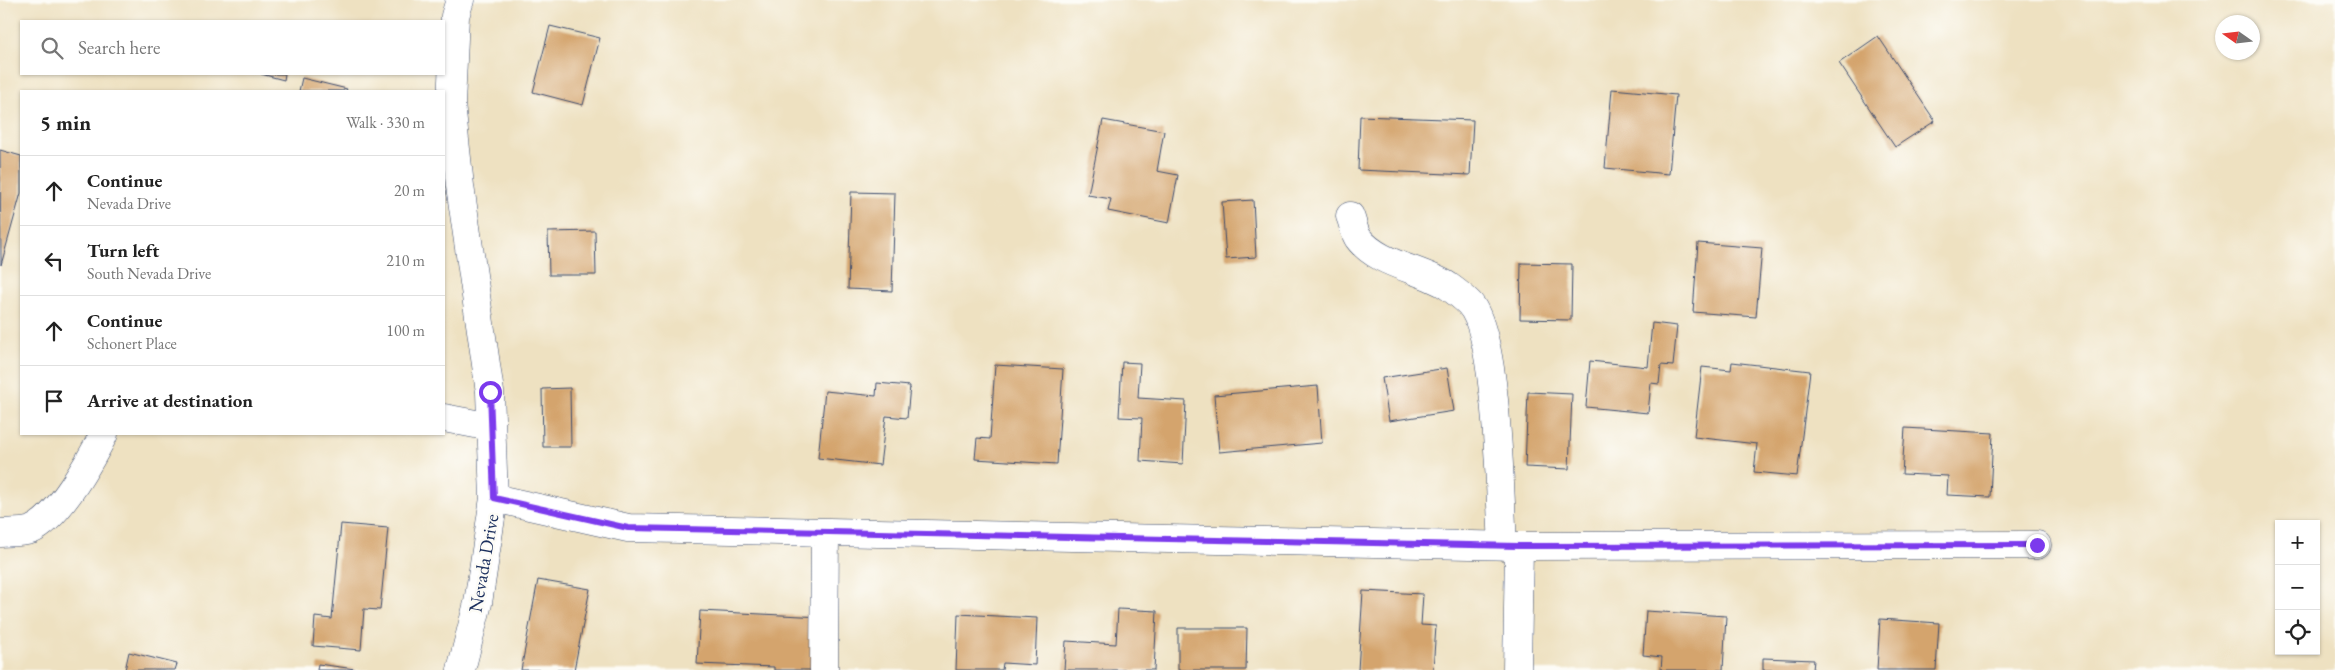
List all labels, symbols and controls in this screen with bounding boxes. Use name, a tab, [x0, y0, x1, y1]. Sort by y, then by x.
north arrow	[2215, 15, 2260, 60]
search box	[20, 20, 445, 75]
icon: search	[38, 34, 66, 62]
text: Search here	[78, 35, 160, 60]
text: 5 min	[40, 109, 91, 136]
text: Walk · 330 m	[346, 112, 425, 133]
text: Continue	[87, 168, 162, 193]
icon: ahead	[40, 177, 68, 205]
text: 20 m	[394, 180, 425, 201]
text: Nevada Drive	[87, 193, 171, 214]
text: Turn left	[87, 238, 159, 263]
icon: left	[40, 247, 68, 275]
text: 210 m	[386, 250, 425, 271]
text: South Nevada Drive	[87, 263, 211, 284]
text: Continue	[87, 308, 162, 333]
icon: ahead	[40, 317, 68, 345]
text: 100 m	[386, 320, 425, 341]
text: Schonert Place	[87, 333, 177, 354]
route start	[479, 381, 502, 404]
icon: arrive	[40, 387, 68, 415]
text: Arrive at destination	[87, 388, 253, 413]
street label: Nevada Drive	[463, 512, 504, 614]
map controls	[2275, 520, 2320, 655]
button: +	[2275, 520, 2320, 565]
route end	[2026, 534, 2049, 557]
button: −	[2275, 565, 2320, 610]
button: locate	[2275, 610, 2320, 655]

